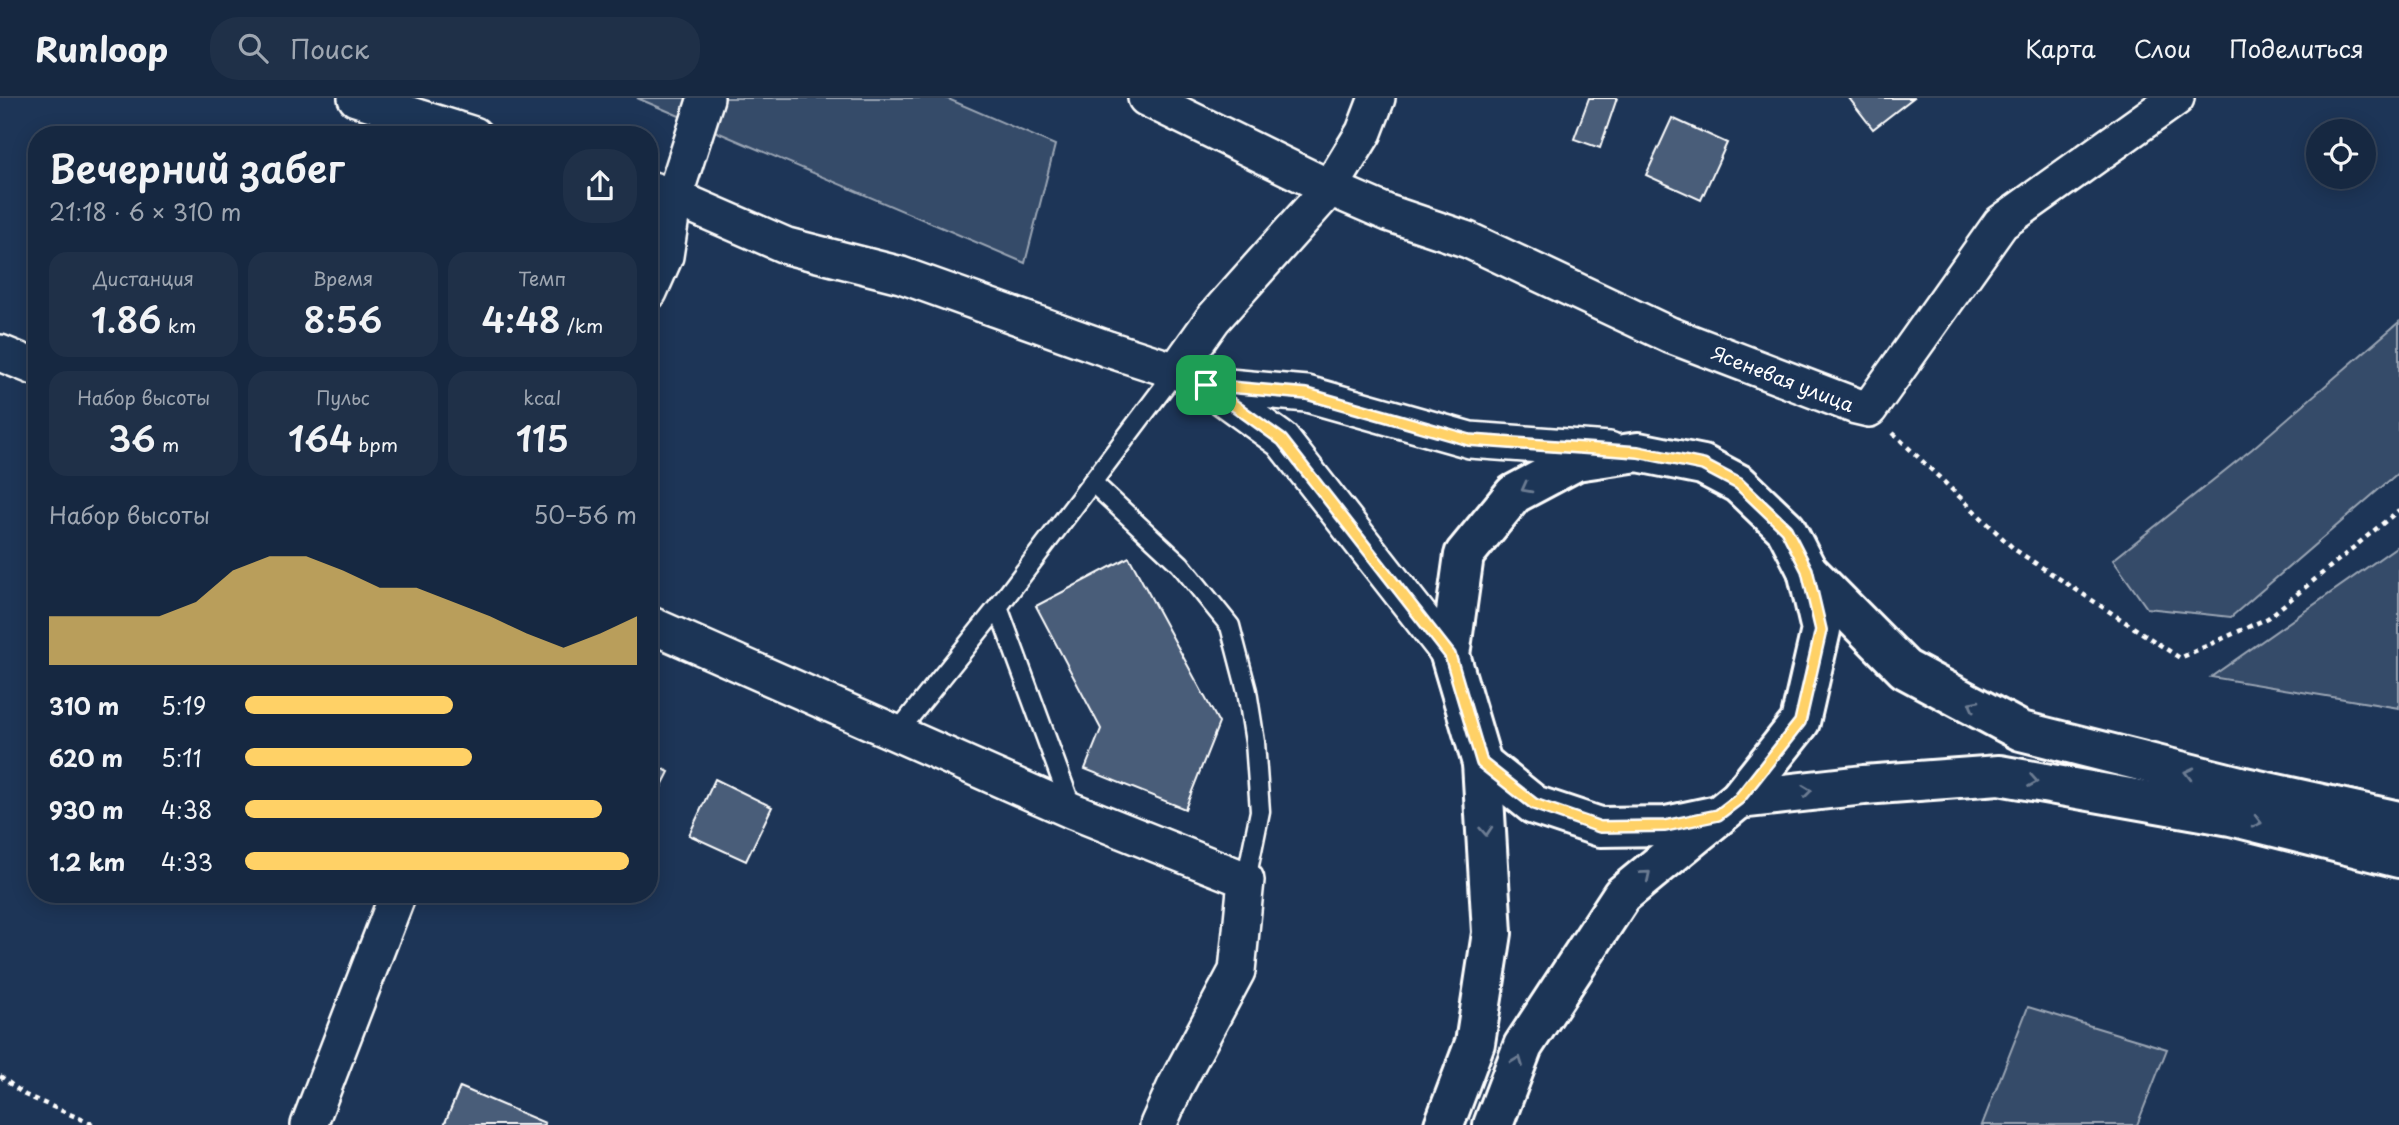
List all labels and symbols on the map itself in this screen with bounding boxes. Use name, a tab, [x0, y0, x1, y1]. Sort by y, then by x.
street label: Ясеневая улица	[1708, 338, 1858, 418]
pin	[1176, 355, 1236, 415]
one-way arrow	[1520, 479, 1533, 493]
one-way arrow	[1968, 700, 1981, 714]
one-way arrow	[2183, 767, 2195, 781]
one-way arrow	[2027, 773, 2039, 788]
one-way arrow	[1801, 784, 1813, 799]
one-way arrow	[2250, 814, 2262, 828]
one-way arrow	[1478, 826, 1493, 837]
one-way arrow	[1637, 871, 1650, 883]
one-way arrow	[1509, 1056, 1523, 1068]

